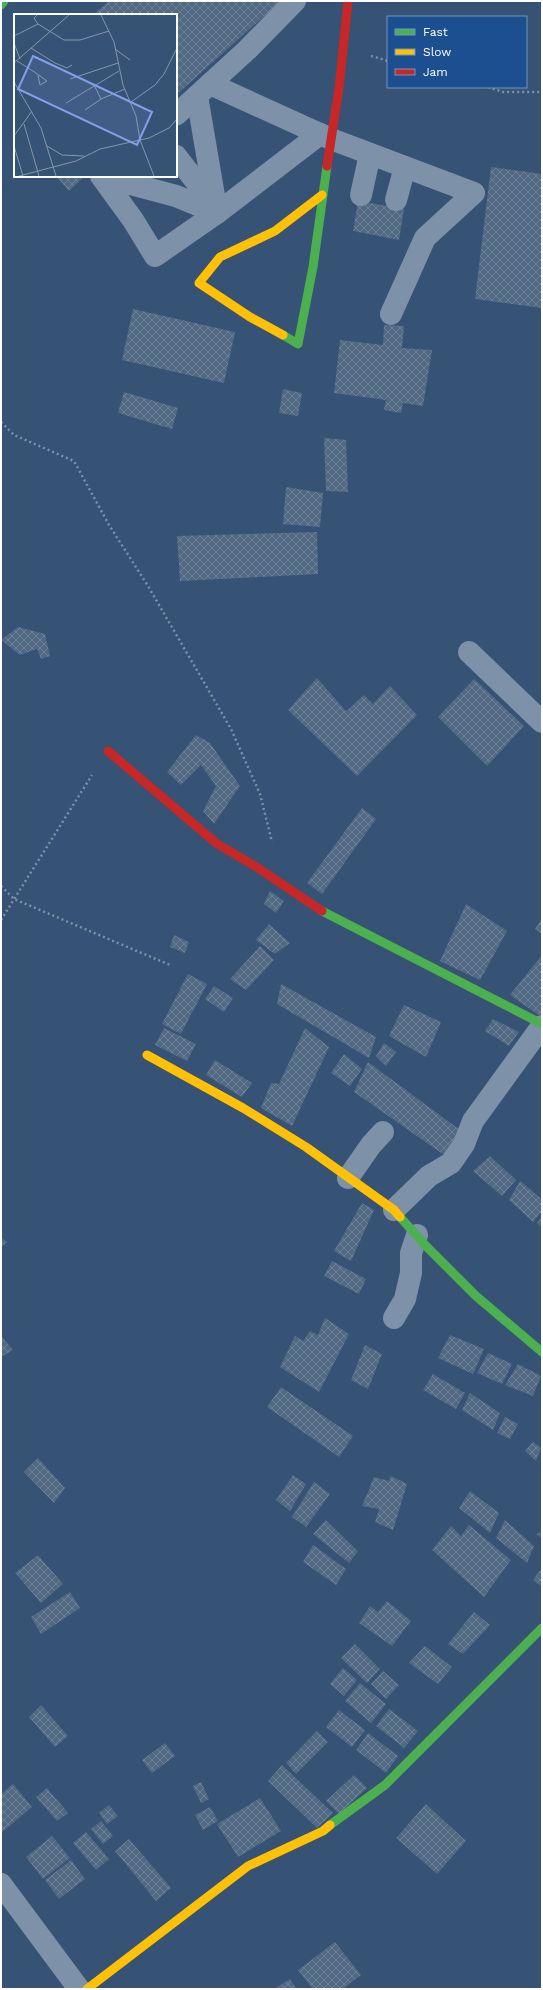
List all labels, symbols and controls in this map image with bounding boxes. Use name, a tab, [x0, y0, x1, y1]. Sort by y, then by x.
inset map	[14, 14, 177, 177]
legend	[387, 16, 527, 88]
text: Fast	[423, 25, 448, 39]
text: Slow	[423, 45, 451, 59]
text: Jam	[423, 65, 448, 79]

